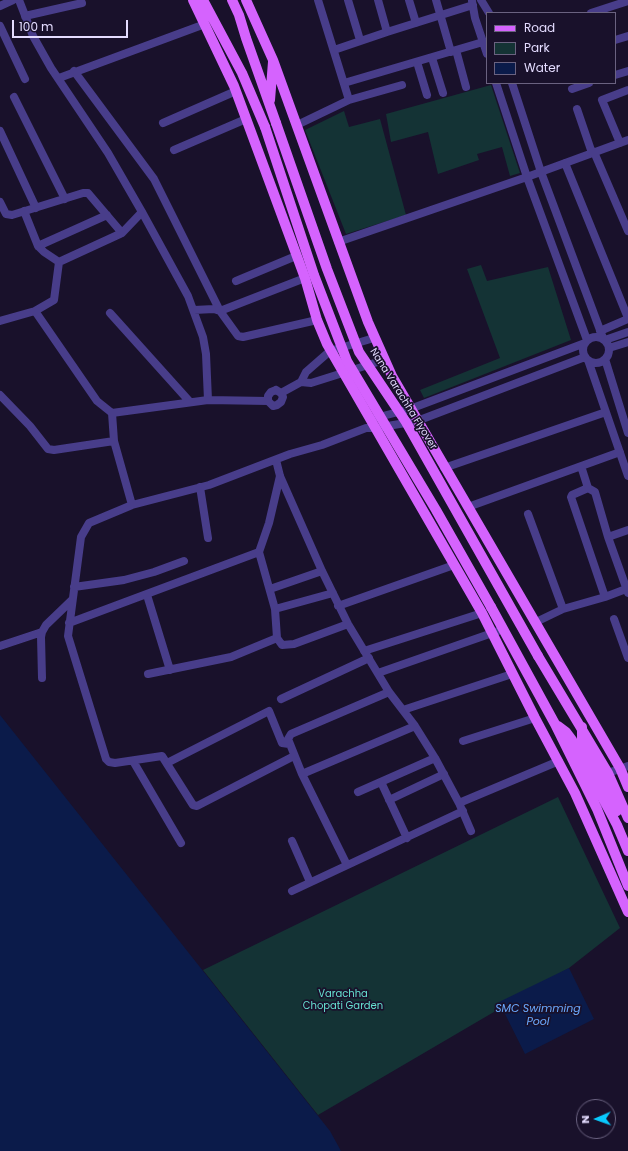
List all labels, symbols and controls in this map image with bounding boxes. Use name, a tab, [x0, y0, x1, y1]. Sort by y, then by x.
scale bar	[14, 12, 130, 38]
legend	[486, 12, 616, 84]
text: 100 m	[19, 18, 53, 35]
text: Road	[524, 19, 555, 36]
text: Park	[524, 39, 550, 56]
text: Water	[524, 59, 560, 76]
street label: Nana Varachha Flyover	[367, 346, 439, 452]
park label: Varachha Chopati Garden	[303, 988, 383, 1012]
water label: SMC Swimming Pool	[495, 1002, 581, 1028]
north arrow	[576, 1099, 616, 1139]
text: N	[577, 1115, 593, 1124]

